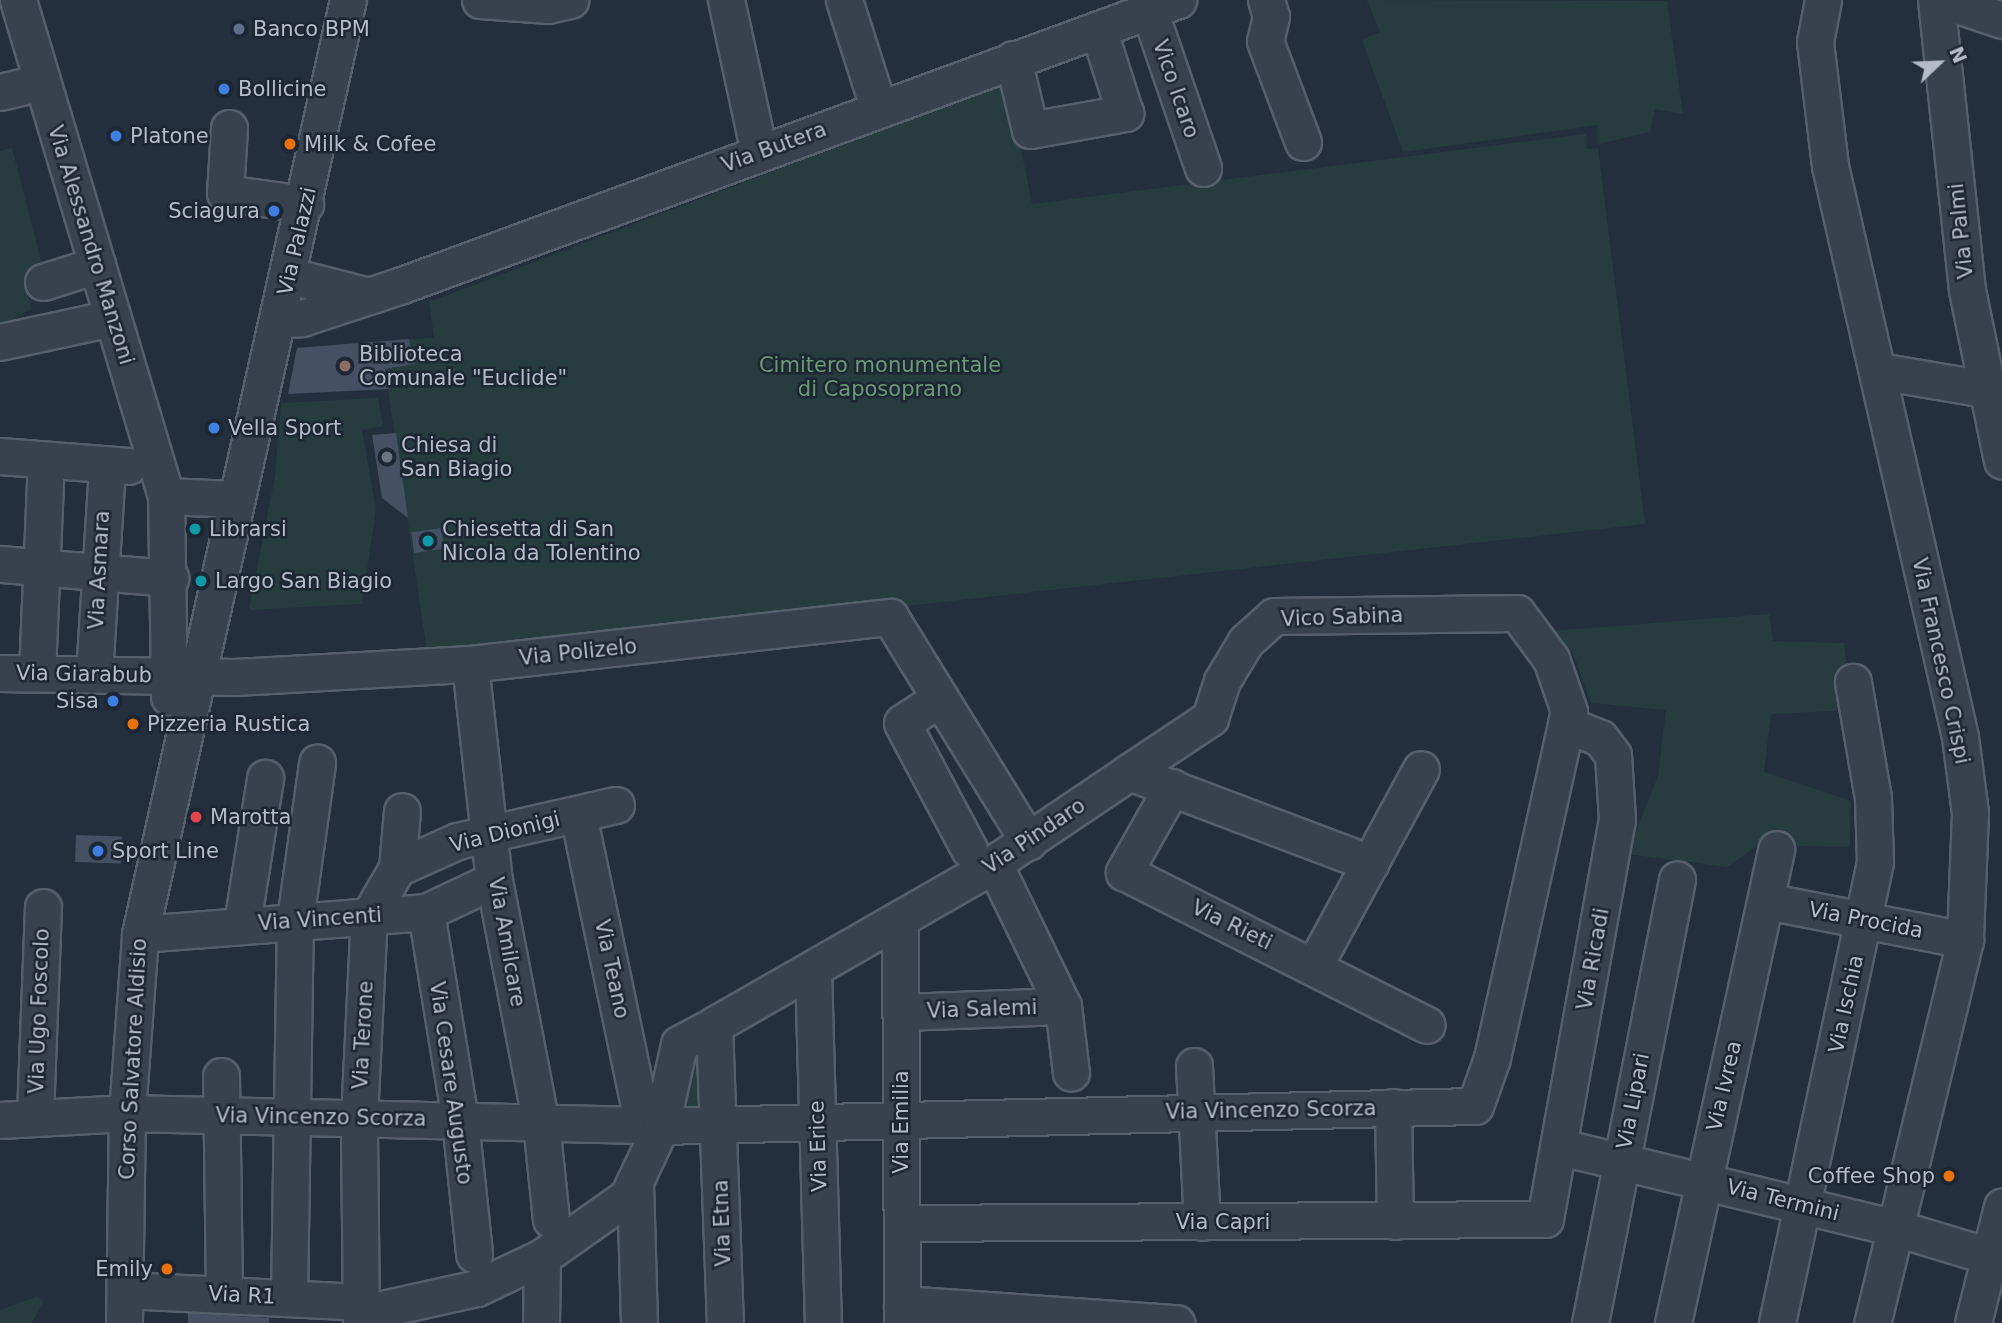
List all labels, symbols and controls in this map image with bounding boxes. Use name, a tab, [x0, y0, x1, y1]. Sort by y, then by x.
place label: Banco BPM	[253, 16, 370, 42]
marker: Banco BPM	[231, 21, 247, 37]
north arrow	[1904, 28, 1974, 98]
street label: Vico Icaro	[1147, 36, 1205, 142]
text: N	[1945, 43, 1972, 66]
place label: Bollicine	[238, 76, 326, 102]
marker: Bollicine	[216, 81, 232, 97]
street label: Via Butera	[718, 116, 830, 178]
street label: Via Alessandro Manzoni	[43, 122, 139, 368]
place label: Platone	[130, 123, 209, 149]
marker: Platone	[108, 128, 124, 144]
place label: Milk & Cofee	[304, 131, 436, 157]
marker: Milk & Cofee	[282, 136, 298, 152]
street label: Via Palmi	[1943, 182, 1979, 280]
street label: Via Palazzi	[272, 184, 322, 298]
place label: Sciagura	[168, 198, 260, 224]
marker: Sciagura	[266, 203, 282, 219]
place label: Biblioteca Comunale "Euclide"	[359, 341, 567, 391]
park label: Cimitero monumentale di Caposoprano	[759, 352, 1001, 402]
marker: Biblioteca Comunale "Euclide"	[337, 358, 353, 374]
place label: Vella Sport	[228, 415, 341, 441]
marker: Vella Sport	[206, 420, 222, 436]
place label: Chiesa di San Biagio	[401, 432, 512, 482]
marker: Chiesa di San Biagio	[379, 449, 395, 465]
street label: Via Asmara	[83, 510, 115, 630]
place label: Librarsi	[209, 516, 287, 542]
place label: Chiesetta di San Nicola da Tolentino	[442, 516, 641, 566]
marker: Librarsi	[187, 521, 203, 537]
marker: Chiesetta di San Nicola da Tolentino	[420, 533, 436, 549]
street label: Via Francesco Crispi	[1907, 555, 1975, 767]
place label: Largo San Biagio	[215, 568, 392, 594]
marker: Largo San Biagio	[193, 573, 209, 589]
street label: Vico Sabina	[1280, 602, 1404, 632]
street label: Via Polizelo	[518, 633, 638, 671]
street label: Via Giarabub	[16, 660, 152, 688]
place label: Sisa	[56, 688, 99, 714]
marker: Sisa	[105, 693, 121, 709]
place label: Pizzeria Rustica	[147, 711, 310, 737]
marker: Pizzeria Rustica	[125, 716, 141, 732]
street label: Via Pindaro	[978, 793, 1090, 879]
place label: Marotta	[210, 804, 291, 830]
street label: Via Dionigi	[447, 806, 563, 858]
marker: Marotta	[188, 809, 204, 825]
place label: Sport Line	[112, 838, 219, 864]
marker: Sport Line	[90, 843, 106, 859]
street label: Via Amilcare	[483, 875, 531, 1009]
street label: Via Rieti	[1188, 895, 1276, 955]
street label: Via Procida	[1807, 897, 1925, 943]
street label: Via Vincenti	[257, 902, 383, 936]
street label: Via Ricadi	[1572, 906, 1614, 1012]
street label: Via Teano	[589, 917, 635, 1021]
street label: Via Ugo Foscolo	[24, 928, 54, 1094]
street label: Corso Salvatore Aldisio	[114, 938, 152, 1180]
street label: Via Ischia	[1823, 952, 1869, 1056]
street label: Via Terone	[348, 980, 378, 1090]
street label: Via Cesare Augusto	[424, 980, 478, 1186]
street label: Via Salemi	[926, 994, 1038, 1024]
street label: Via Ivrea	[1701, 1038, 1747, 1134]
street label: Via Lipari	[1611, 1051, 1655, 1151]
street label: Via Emilia	[888, 1070, 914, 1174]
street label: Via Vincenzo Scorza	[1165, 1096, 1377, 1124]
street label: Via Erice	[804, 1100, 832, 1192]
street label: Via Vincenzo Scorza	[215, 1103, 427, 1131]
place label: Coffee Shop	[1808, 1163, 1935, 1189]
marker: Coffee Shop	[1941, 1168, 1957, 1184]
street label: Via Termini	[1724, 1174, 1842, 1226]
street label: Via Etna	[708, 1179, 736, 1267]
street label: Via Capri	[1176, 1209, 1270, 1235]
place label: Emily	[95, 1256, 153, 1282]
marker: Emily	[159, 1261, 175, 1277]
street label: Via R1	[208, 1281, 276, 1309]

